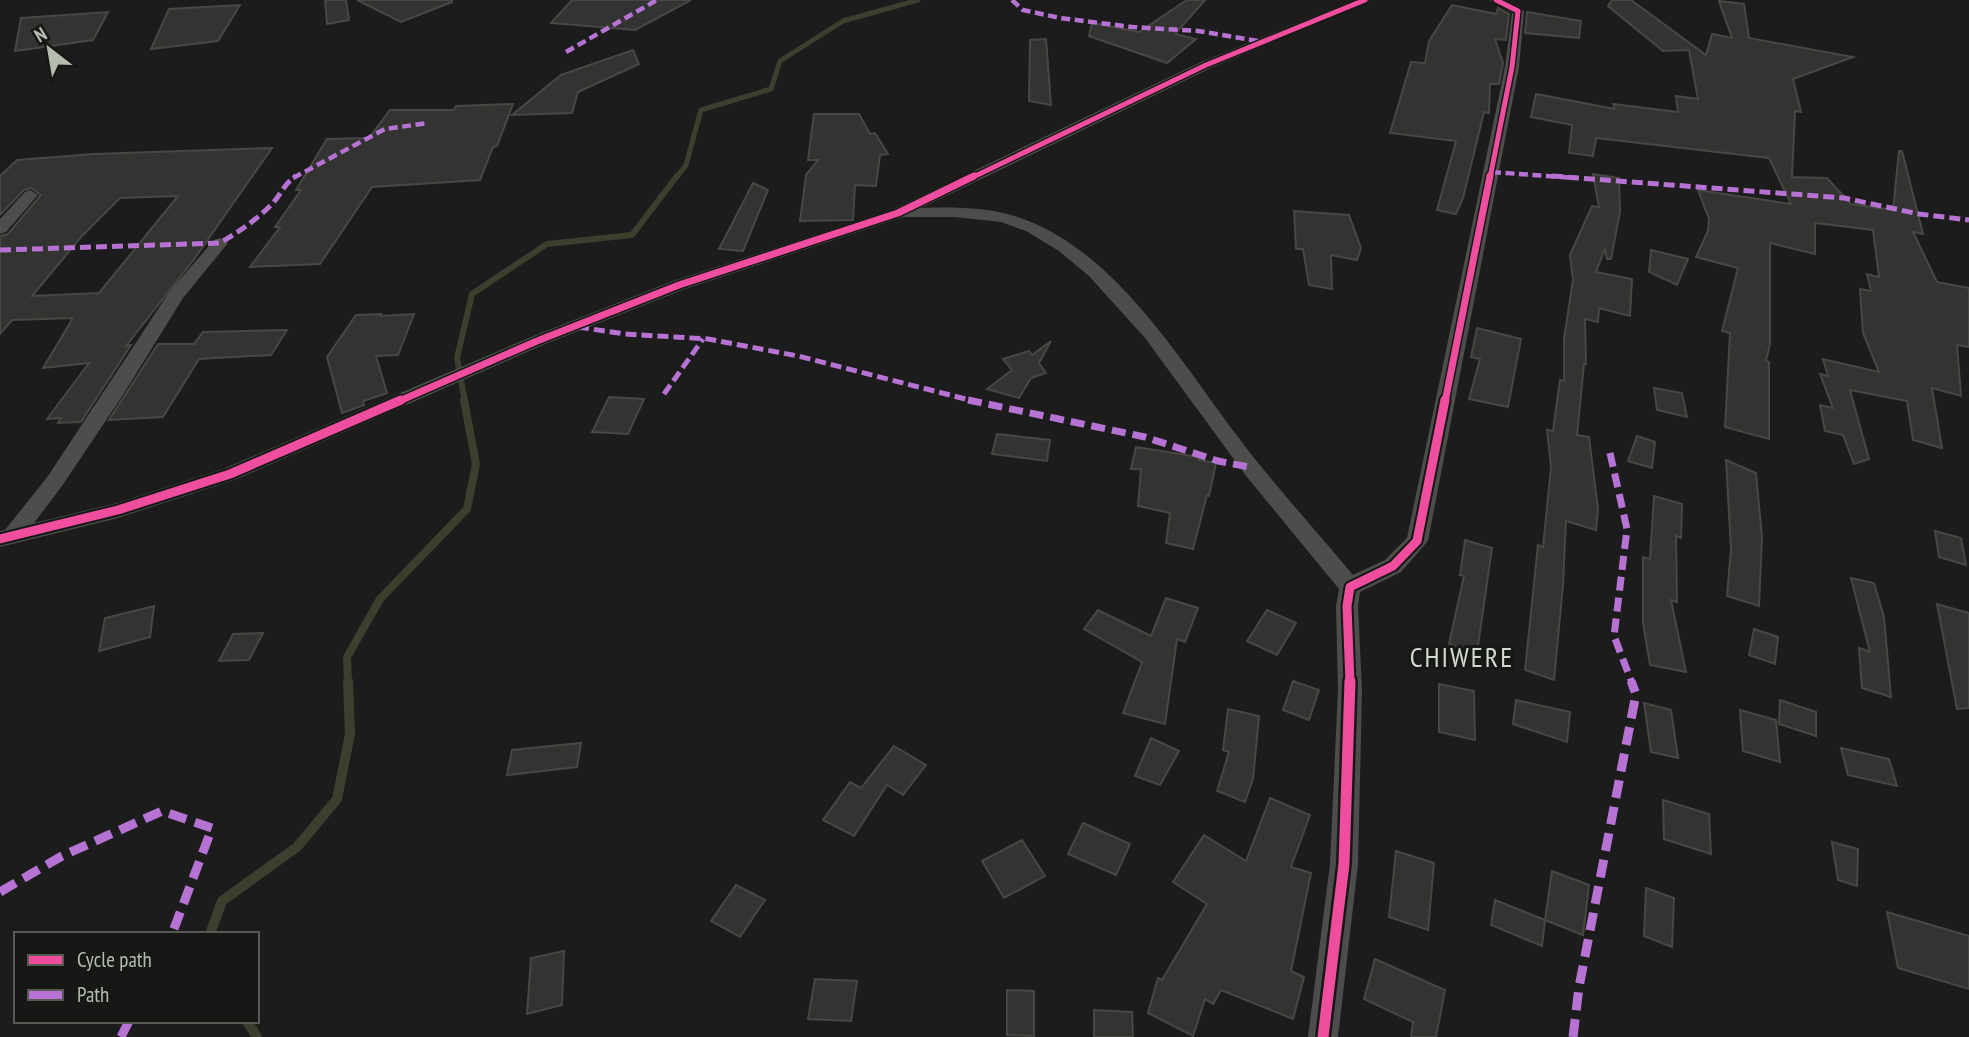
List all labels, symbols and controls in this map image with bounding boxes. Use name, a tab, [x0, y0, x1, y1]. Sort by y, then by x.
north arrow	[14, 14, 84, 84]
text: N	[30, 21, 51, 47]
district label: CHIWERE	[1410, 638, 1514, 675]
legend	[14, 932, 259, 1023]
text: Cycle path	[77, 946, 152, 973]
text: Path	[77, 981, 109, 1008]

